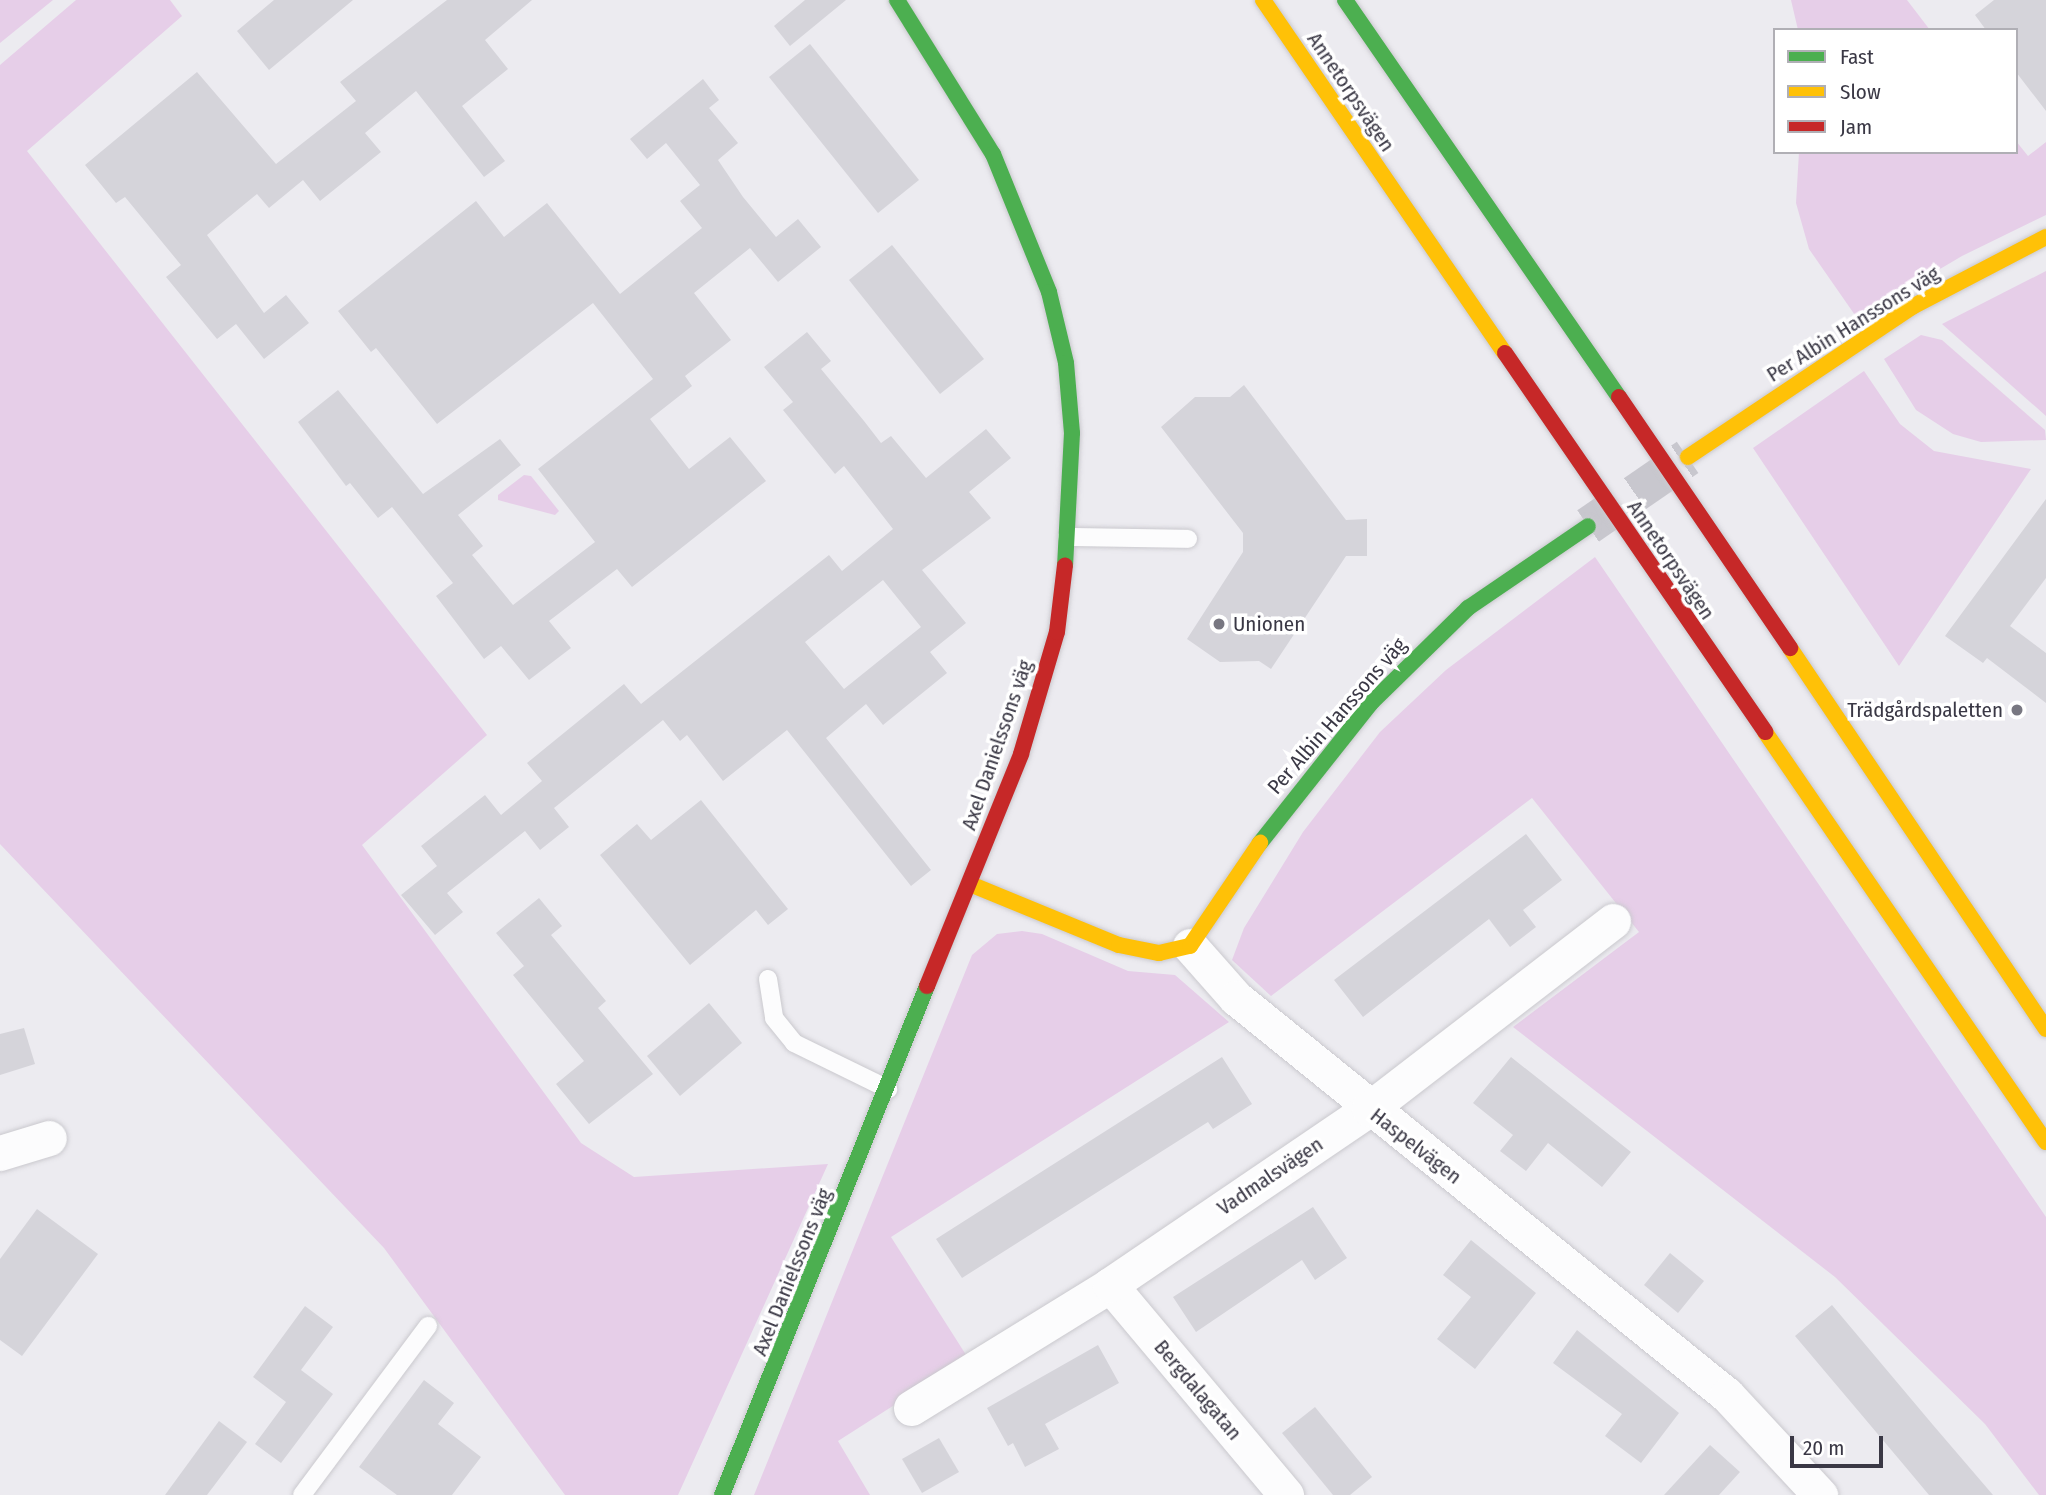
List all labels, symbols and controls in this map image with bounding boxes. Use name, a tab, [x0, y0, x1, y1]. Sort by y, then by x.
street label: Annetorpsvägen	[1302, 28, 1400, 156]
legend	[1773, 28, 2018, 154]
text: Fast	[1840, 44, 1874, 70]
text: Slow	[1840, 79, 1881, 105]
text: Jam	[1840, 114, 1872, 140]
street label: Per Albin Hanssons väg	[1762, 261, 1944, 387]
street label: Annetorpsvägen	[1622, 496, 1720, 624]
place label: Unionen	[1233, 611, 1305, 637]
marker: Unionen	[1211, 616, 1227, 632]
street label: Per Albin Hanssons väg	[1262, 633, 1412, 799]
street label: Axel Danielssons väg	[956, 657, 1038, 833]
place label: Trädgårdspaletten	[1847, 697, 2003, 723]
marker: Trädgårdspaletten	[2009, 702, 2025, 718]
street label: Haspelvägen	[1365, 1103, 1467, 1189]
street label: Vadmalsvägen	[1212, 1131, 1328, 1221]
street label: Axel Danielssons väg	[747, 1185, 837, 1359]
street label: Bergdalagatan	[1149, 1335, 1247, 1445]
scale bar	[1794, 1422, 1887, 1466]
text: 20 m	[1803, 1435, 1844, 1461]

